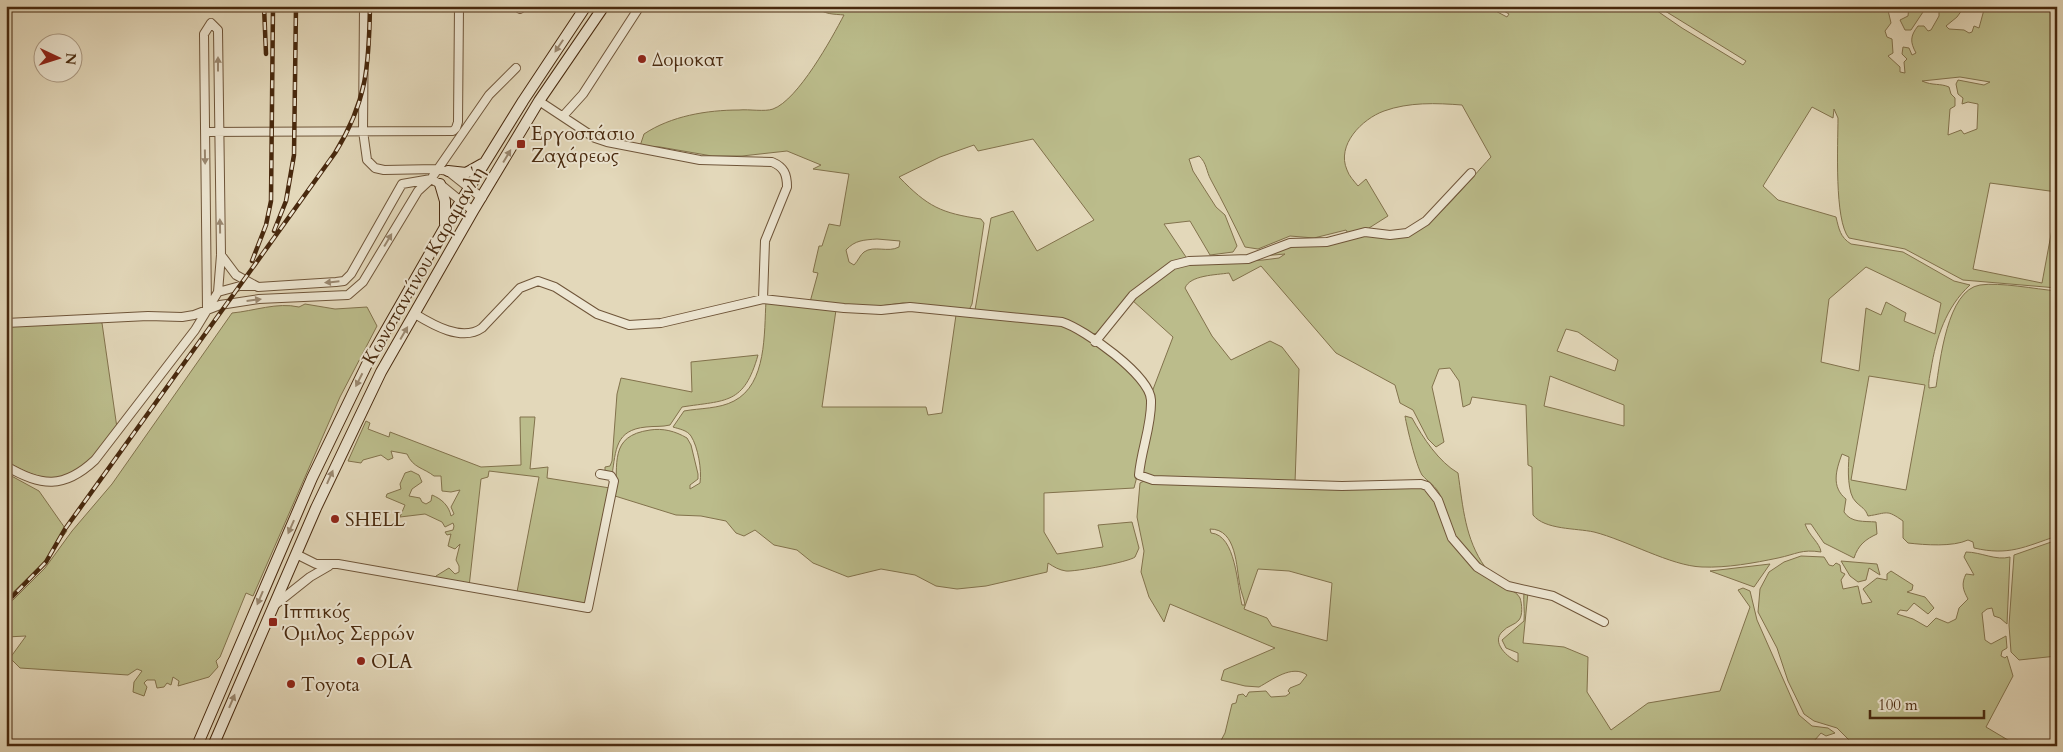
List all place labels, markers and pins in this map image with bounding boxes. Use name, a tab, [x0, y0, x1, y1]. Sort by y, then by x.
place label: Δομοκατ	[652, 47, 724, 73]
marker: Δομοκατ	[636, 53, 648, 65]
place label: Εργοστάσιο Ζαχάρεως	[531, 121, 635, 169]
marker: Εργοστάσιο Ζαχάρεως	[515, 138, 527, 150]
place label: SHELL	[345, 507, 406, 533]
marker: SHELL	[329, 513, 341, 525]
place label: Ιππικός Όμιλος Σερρών	[282, 599, 415, 647]
marker: Ιππικός Όμιλος Σερρών	[267, 616, 279, 628]
place label: OLA	[371, 649, 413, 675]
marker: OLA	[355, 655, 367, 667]
place label: Toyota	[301, 672, 360, 698]
marker: Toyota	[285, 678, 297, 690]

